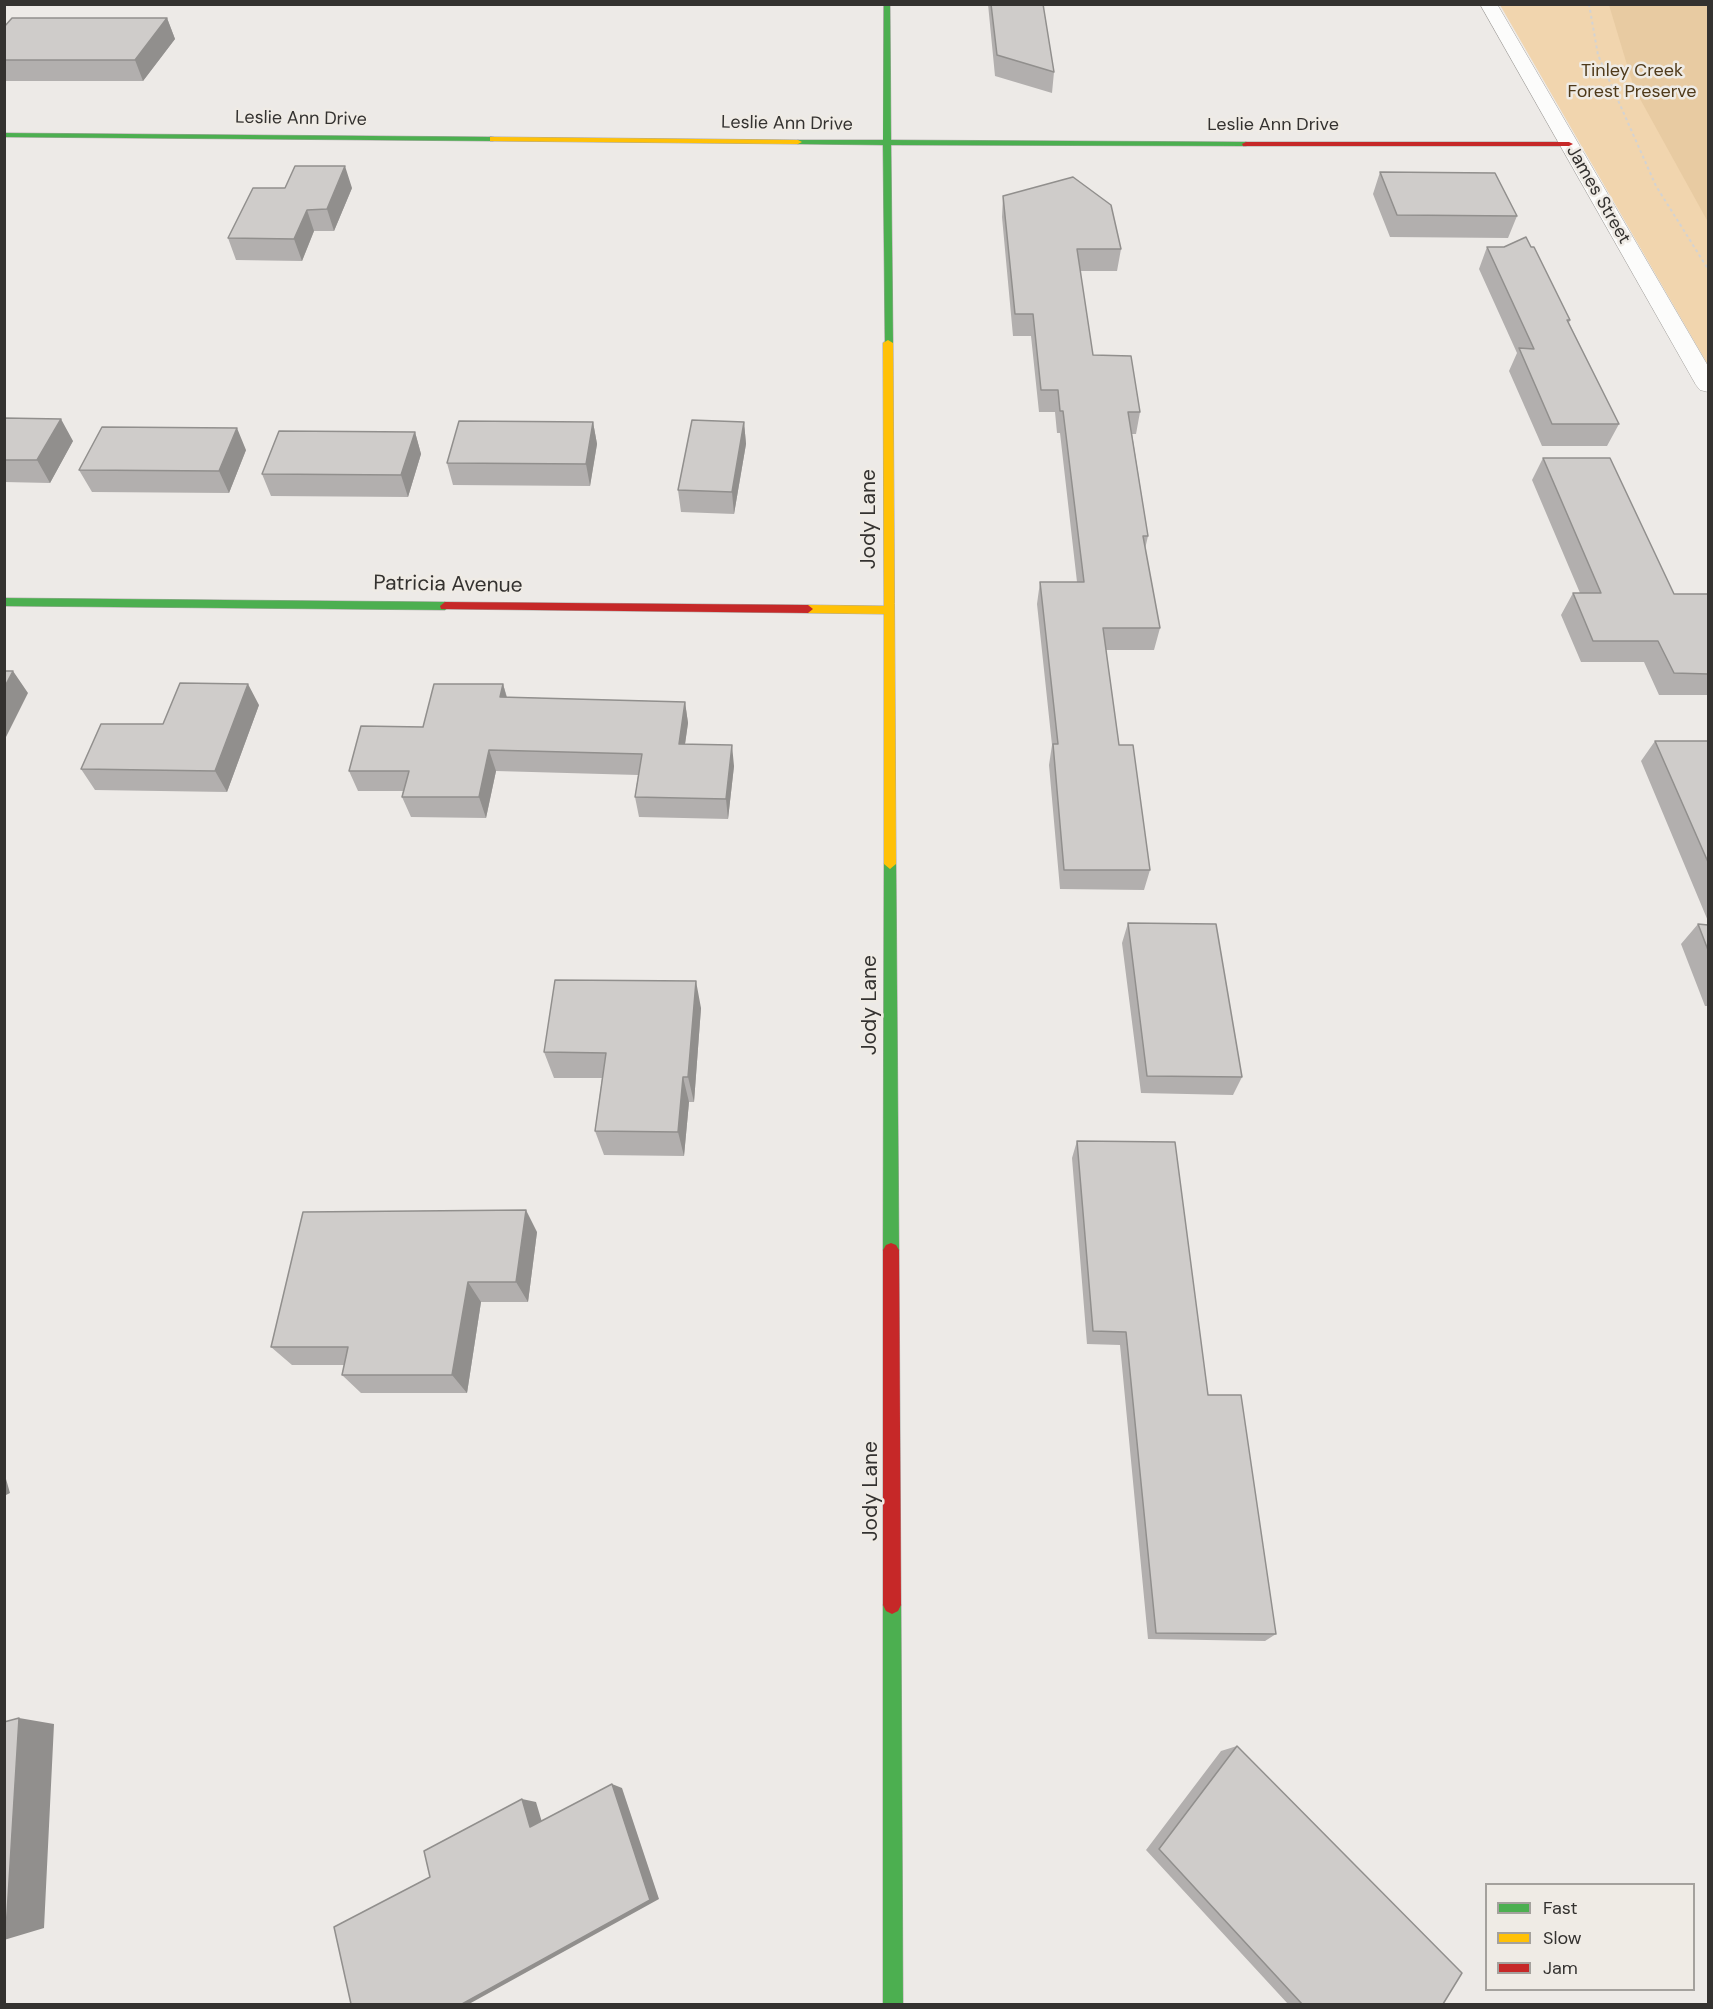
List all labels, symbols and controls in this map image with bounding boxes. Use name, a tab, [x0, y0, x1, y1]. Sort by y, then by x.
park label: Tinley Creek Forest Preserve	[1567, 60, 1697, 103]
street label: Leslie Ann Drive	[235, 107, 367, 131]
street label: Leslie Ann Drive	[721, 112, 853, 136]
street label: Leslie Ann Drive	[1207, 114, 1339, 136]
street label: James Street	[1561, 142, 1635, 248]
street label: Jody Lane	[856, 469, 882, 569]
street label: Patricia Avenue	[373, 571, 523, 599]
street label: Jody Lane	[857, 955, 883, 1055]
street label: Jody Lane	[858, 1441, 884, 1541]
legend	[1485, 1883, 1695, 1991]
text: Fast	[1543, 1896, 1578, 1920]
text: Slow	[1543, 1926, 1582, 1950]
text: Jam	[1543, 1956, 1578, 1980]

